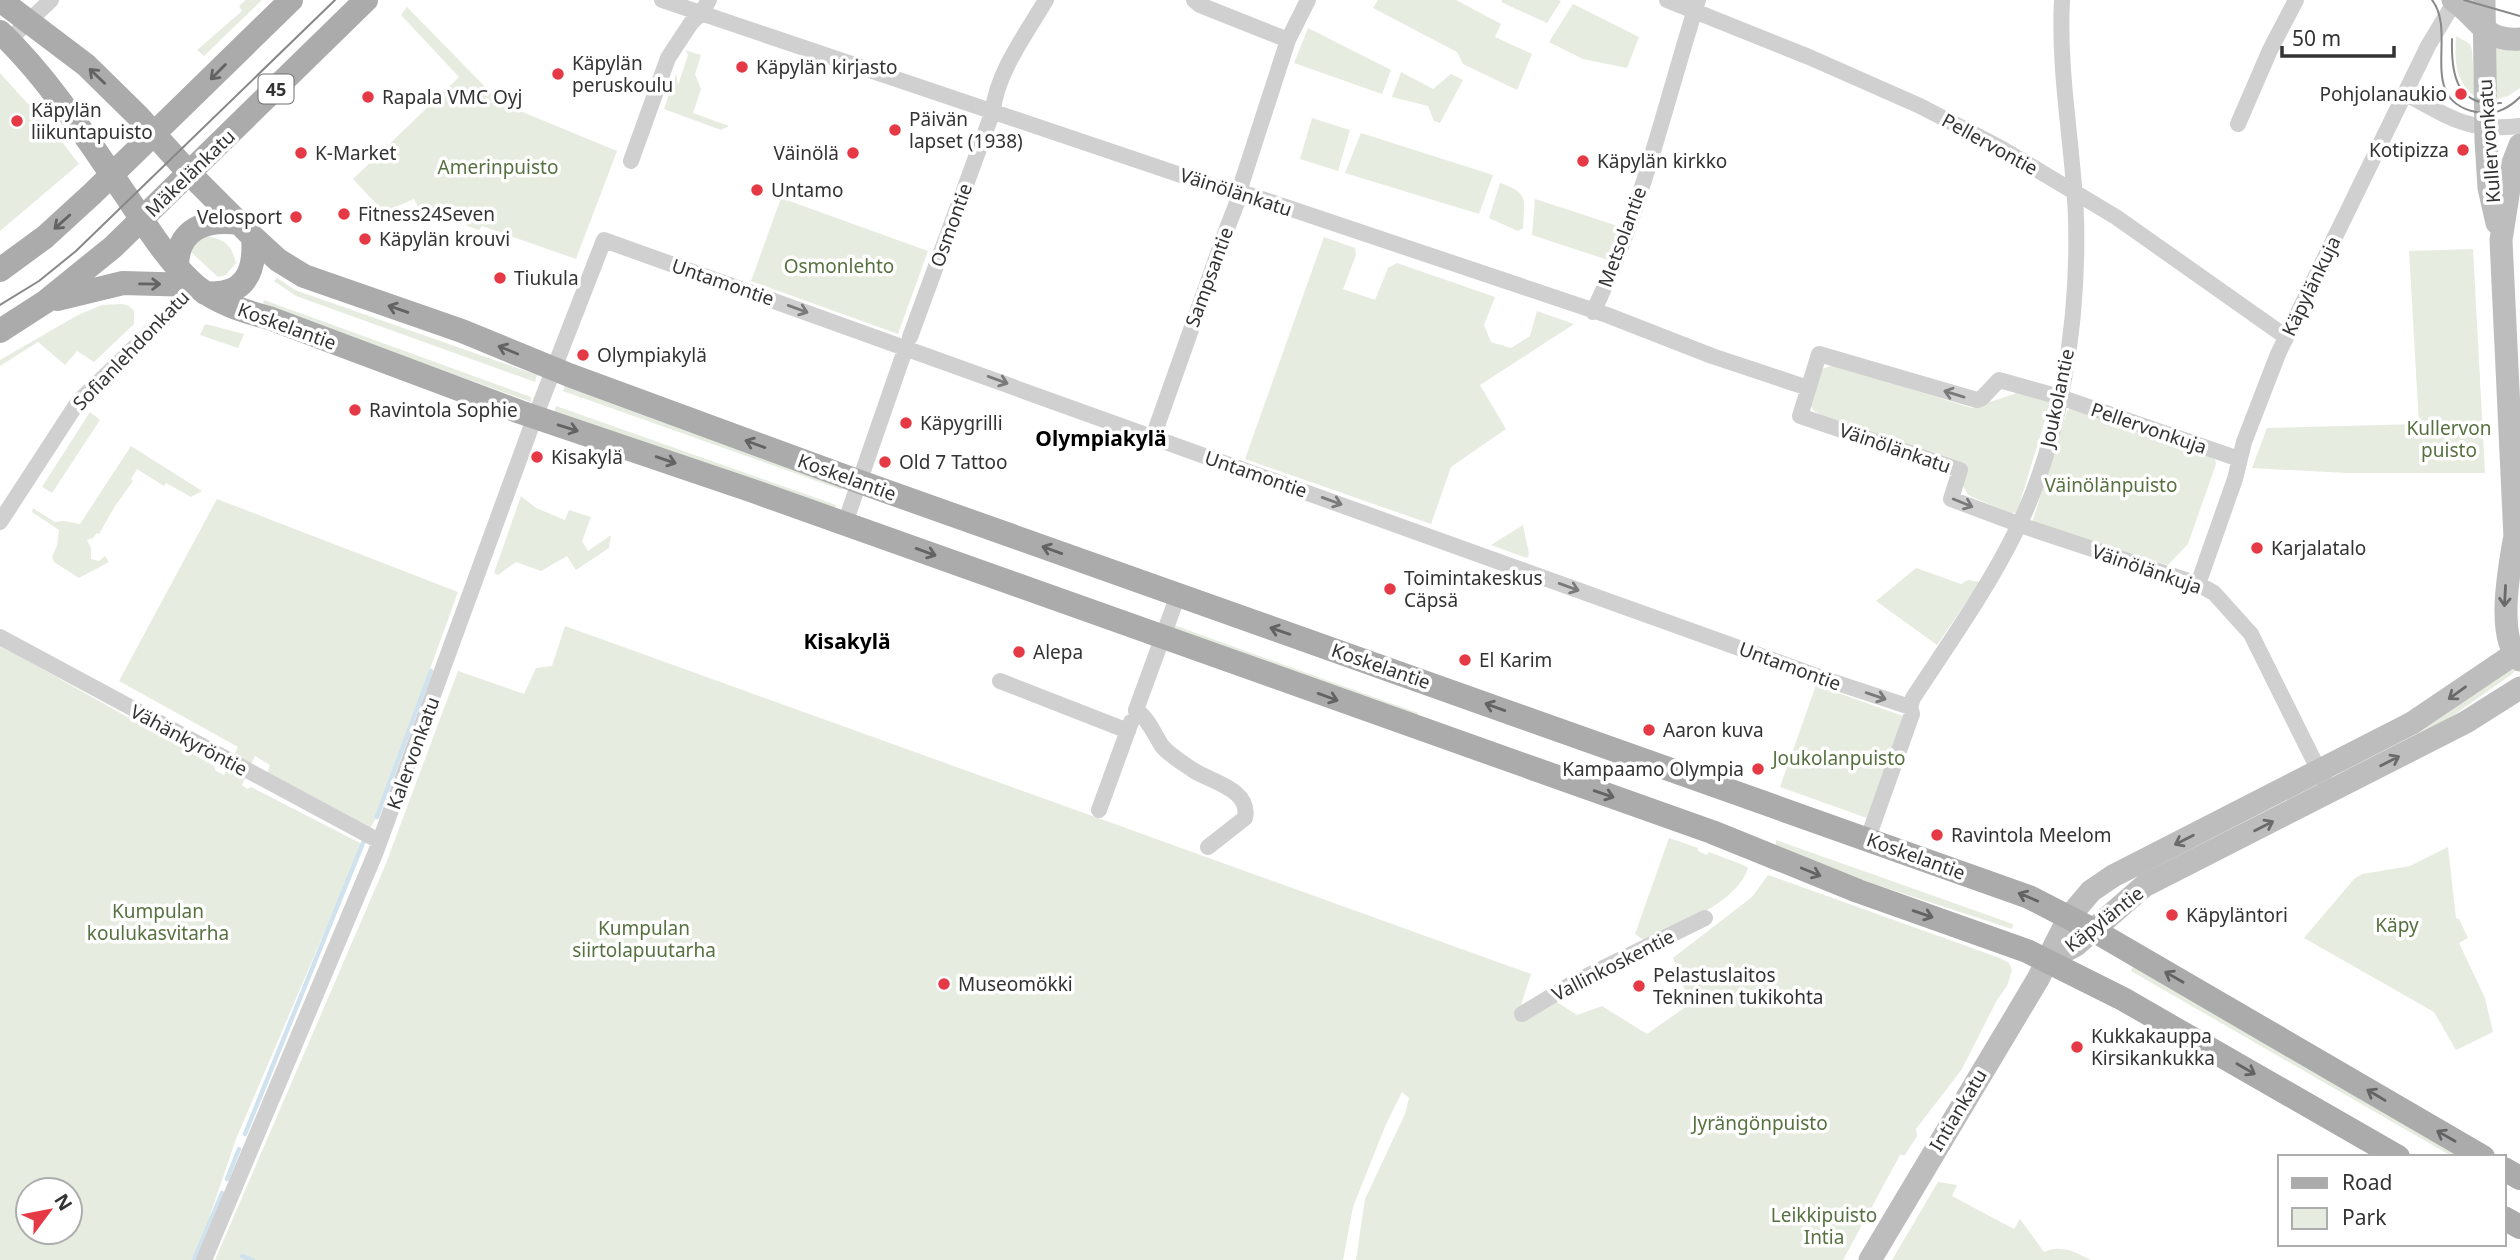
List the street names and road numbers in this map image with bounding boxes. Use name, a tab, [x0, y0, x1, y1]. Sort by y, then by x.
road number: 45	[258, 74, 294, 104]
street label: Kullervonkatu	[2472, 78, 2506, 204]
street label: Pellervontie	[1937, 107, 2043, 181]
street label: Mäkelänkatu	[139, 124, 241, 222]
street label: Väinölänkatu	[1177, 162, 1295, 222]
street label: Osmontie	[924, 179, 978, 271]
street label: Metsolantie	[1592, 183, 1652, 291]
street label: Sampsantie	[1179, 223, 1239, 331]
street label: Käpylänkuja	[2276, 232, 2346, 340]
street label: Untamontie	[668, 252, 778, 312]
street label: Sofianlehdonkatu	[67, 284, 195, 416]
street label: Koskelantie	[234, 296, 340, 356]
street label: Joukolantie	[2033, 346, 2080, 451]
street label: Pellervonkuja	[2088, 396, 2210, 460]
street label: Väinölänkatu	[1836, 417, 1954, 479]
street label: Untamontie	[1201, 444, 1311, 504]
street label: Koskelantie	[794, 447, 900, 507]
street label: Väinölänkuja	[2089, 538, 2205, 600]
street label: Untamontie	[1735, 636, 1845, 696]
street label: Koskelantie	[1328, 637, 1434, 695]
street label: Kalervonkatu	[381, 693, 445, 813]
street label: Vähänkyröntie	[126, 698, 252, 782]
street label: Koskelantie	[1863, 826, 1969, 886]
street label: Käpyläntie	[2059, 880, 2149, 958]
street label: Vallinkoskentie	[1547, 923, 1679, 1007]
street label: Intiankatu	[1923, 1064, 1993, 1156]

